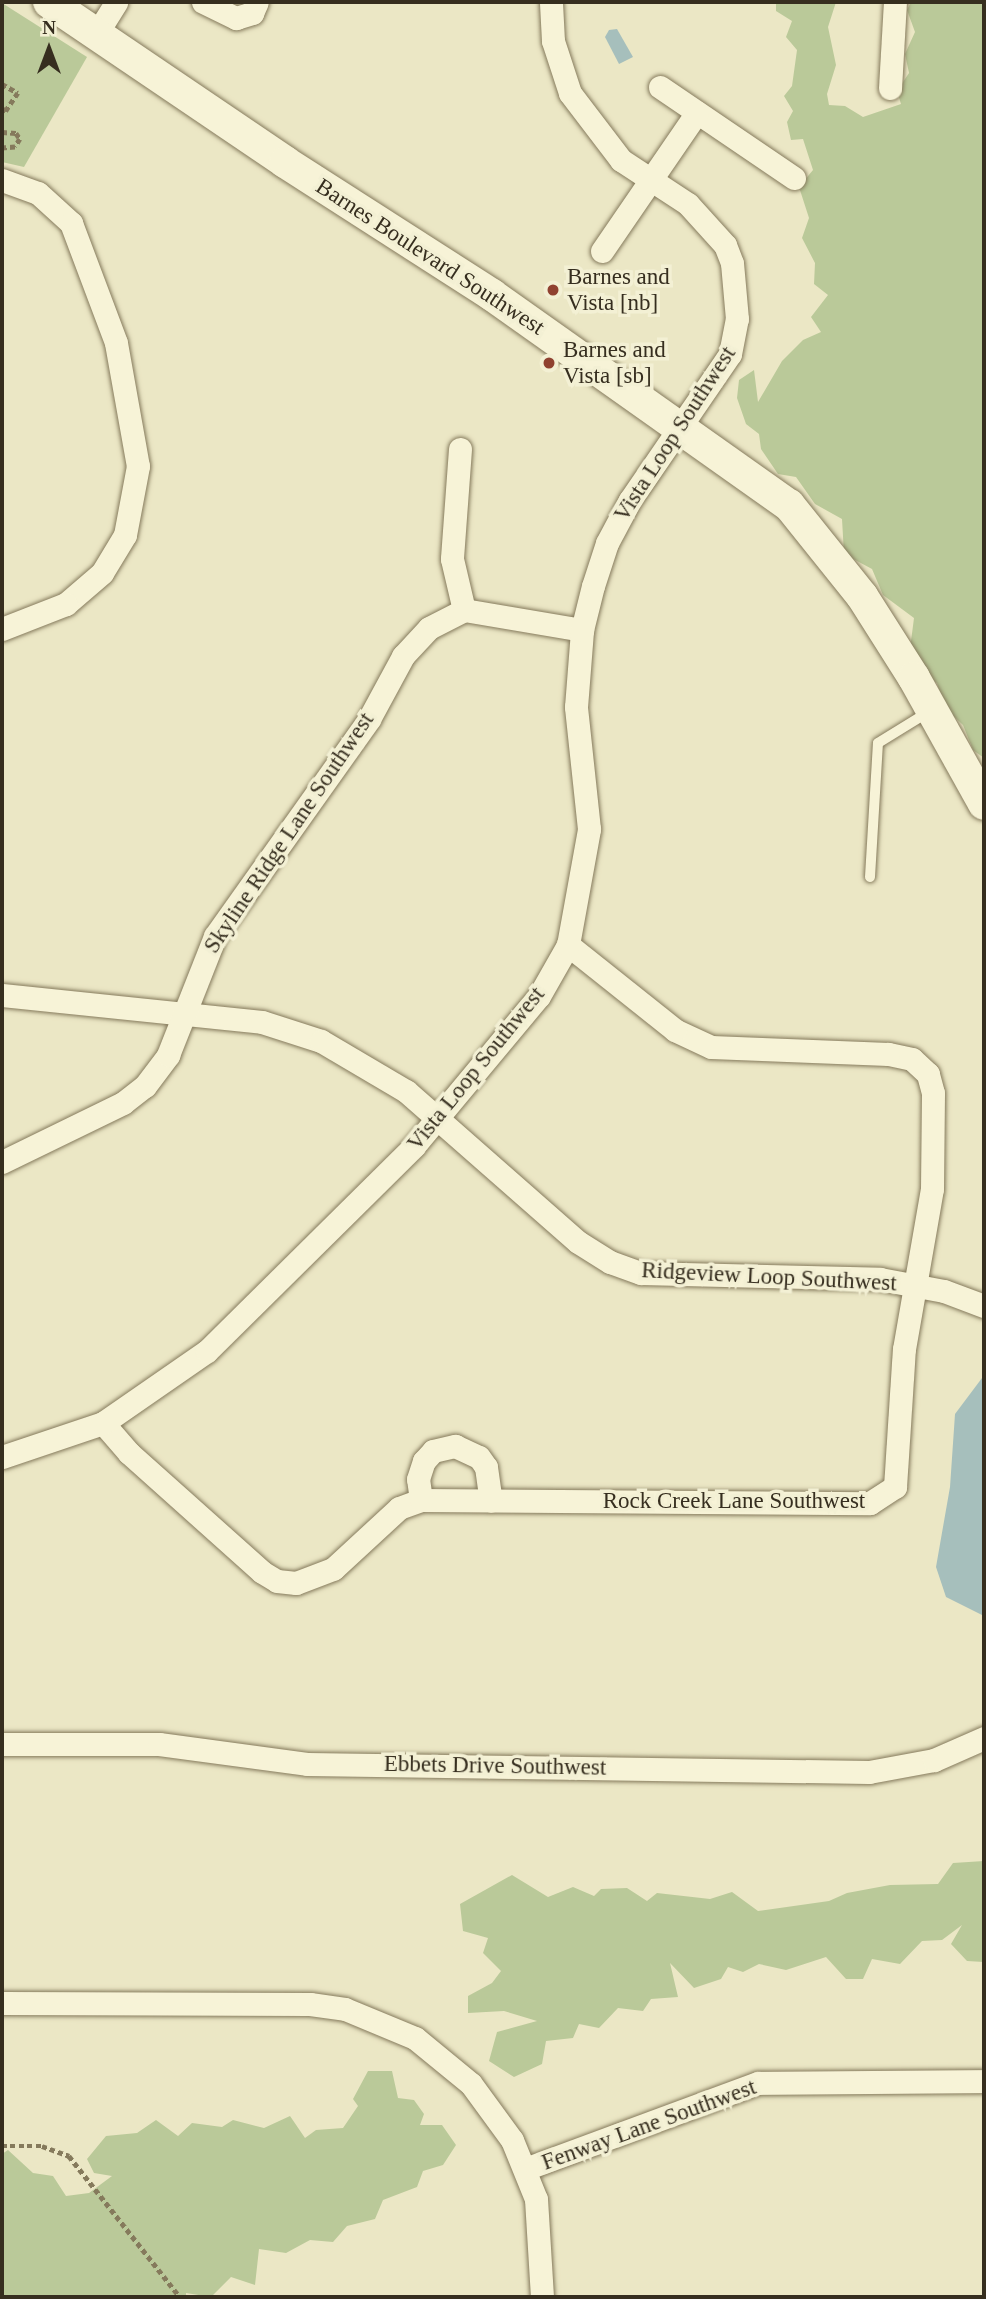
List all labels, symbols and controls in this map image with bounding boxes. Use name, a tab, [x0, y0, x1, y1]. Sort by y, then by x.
north arrow	[14, 14, 84, 84]
text: N	[42, 17, 56, 38]
street label: Barnes Boulevard Southwest	[311, 173, 549, 341]
place label: Barnes and Vista [nb]	[567, 263, 670, 317]
marker: Barnes and Vista [nb]	[545, 282, 561, 298]
place label: Barnes and Vista [sb]	[563, 336, 666, 390]
street label: Vista Loop Southwest	[608, 341, 742, 527]
marker: Barnes and Vista [sb]	[541, 355, 557, 371]
street label: Skyline Ridge Lane Southwest	[198, 707, 380, 959]
street label: Vista Loop Southwest	[401, 981, 551, 1157]
street label: Ridgeview Loop Southwest	[641, 1257, 897, 1297]
street label: Rock Creek Lane Southwest	[603, 1487, 865, 1515]
street label: Ebbets Drive Southwest	[384, 1750, 606, 1782]
street label: Fenway Lane Southwest	[538, 2073, 760, 2177]

